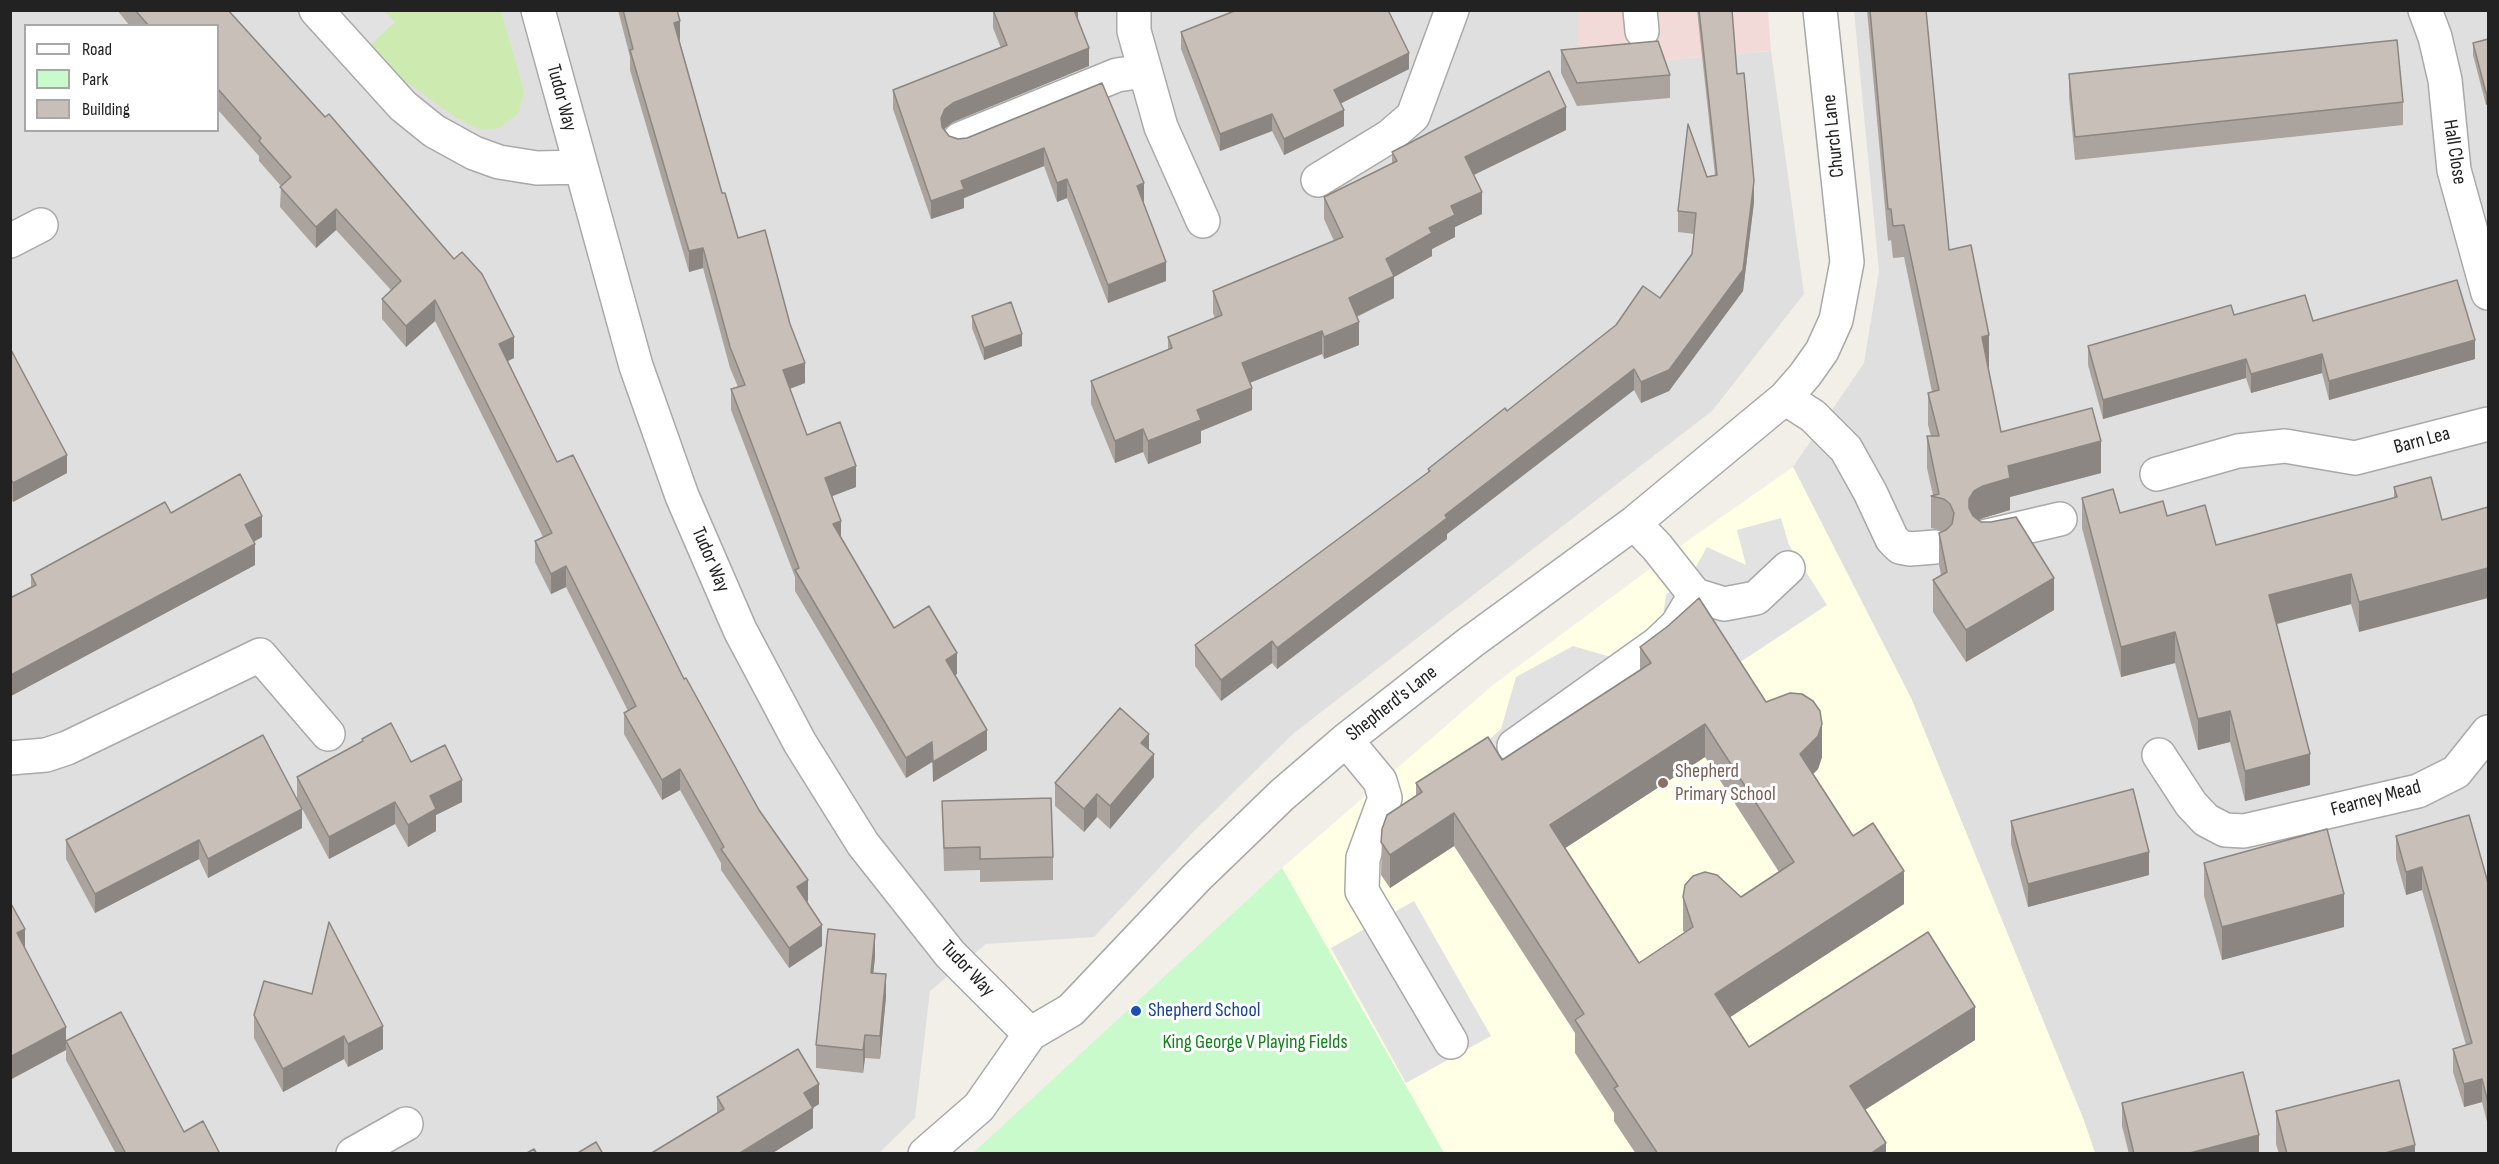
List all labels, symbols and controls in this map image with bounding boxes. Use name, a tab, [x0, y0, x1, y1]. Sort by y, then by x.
legend	[24, 24, 219, 132]
text: Road	[82, 39, 112, 60]
street label: Tudor Way	[541, 62, 581, 134]
text: Park	[82, 69, 108, 90]
street label: Church Lane	[1818, 93, 1850, 179]
text: Building	[82, 99, 130, 120]
street label: Hall Close	[2437, 118, 2471, 186]
street label: Barn Lea	[2391, 422, 2453, 460]
street label: Tudor Way	[686, 524, 734, 596]
street label: Shepherd's Lane	[1342, 661, 1442, 747]
place label: Shepherd Primary School	[1675, 760, 1776, 807]
street label: Fearney Mead	[2328, 775, 2424, 823]
marker: Shepherd Primary School	[1656, 776, 1670, 790]
street label: Tudor Way	[935, 936, 999, 1002]
place label: Shepherd School	[1148, 999, 1260, 1023]
marker: Shepherd School	[1129, 1004, 1143, 1018]
park label: King George V Playing Fields	[1162, 1031, 1348, 1055]

